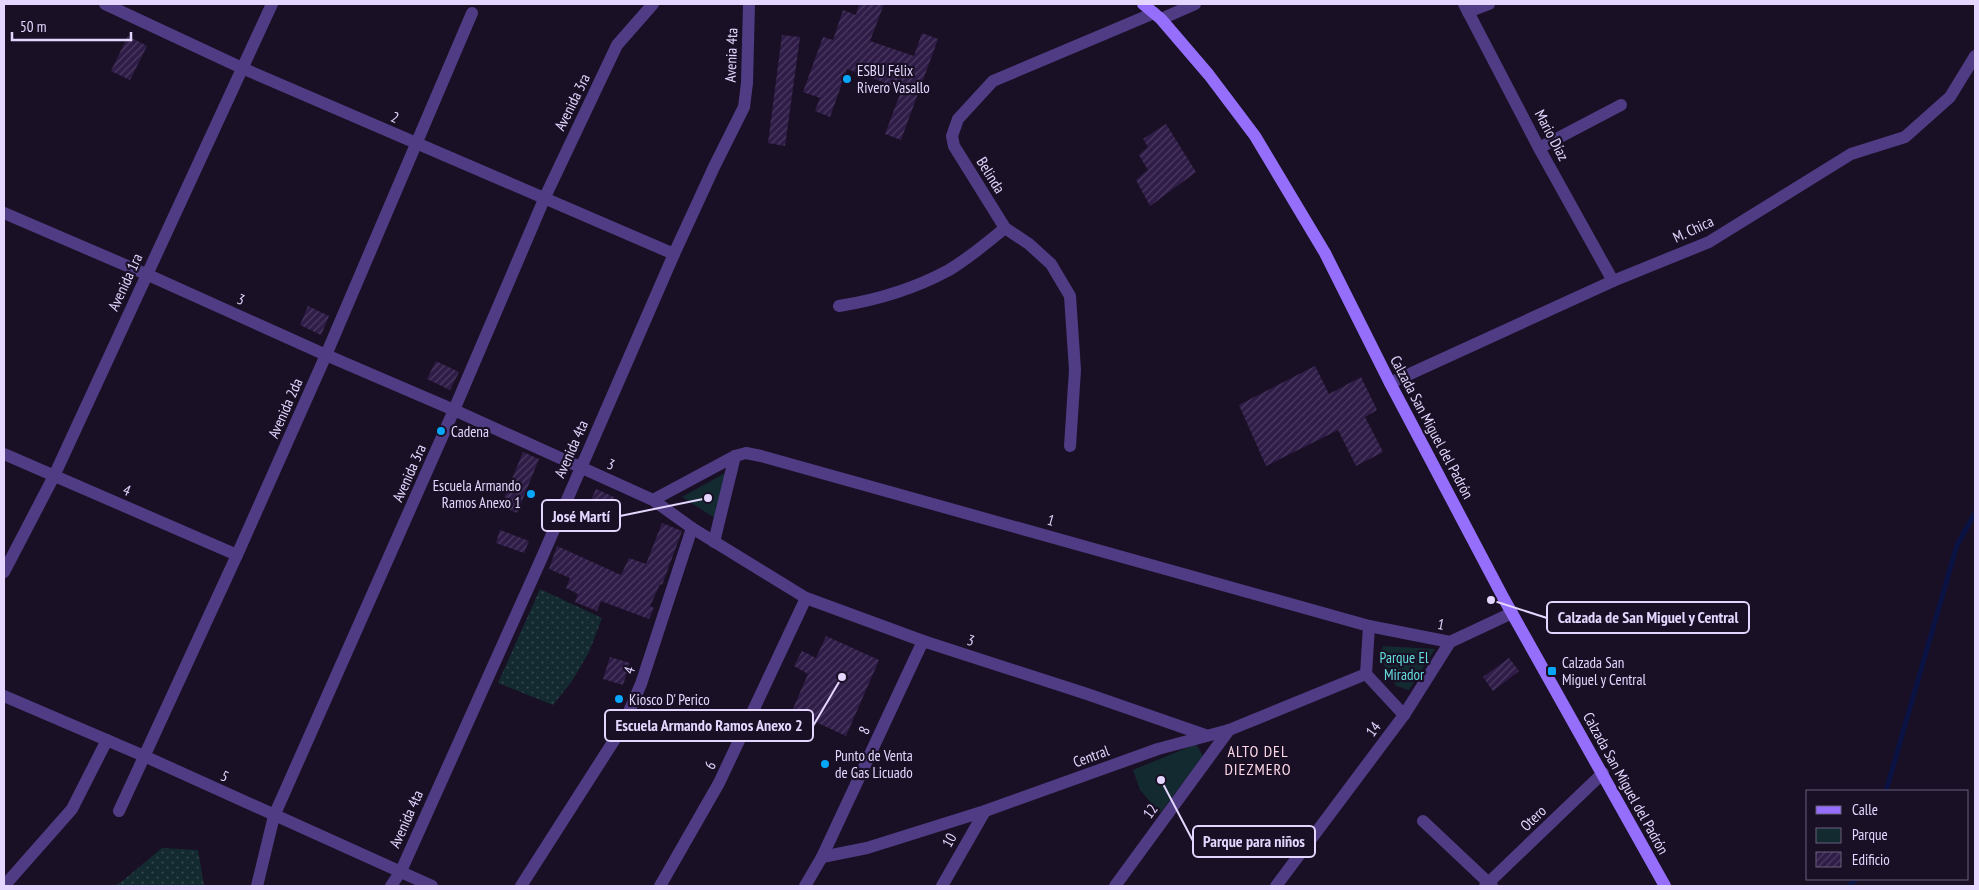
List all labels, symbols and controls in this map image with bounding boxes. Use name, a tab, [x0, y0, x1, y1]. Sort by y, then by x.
scale bar	[12, 10, 131, 42]
text: 50 m	[20, 17, 46, 36]
street label: Avenia 4ta	[721, 27, 741, 83]
place label: ESBU Félix Rivero Vasallo	[857, 61, 930, 97]
street label: Avenida 3ra	[550, 70, 594, 134]
marker: ESBU Félix Rivero Vasallo	[841, 73, 853, 85]
street label: Mario Díaz	[1531, 106, 1573, 164]
street label: 2	[388, 107, 402, 127]
street label: Belinda	[973, 153, 1009, 197]
street label: M. Chica	[1670, 211, 1716, 247]
street label: Avenida 1ra	[103, 250, 147, 314]
street label: 3	[234, 289, 248, 309]
street label: Calzada San Miguel del Padrón	[1386, 352, 1478, 502]
street label: Avenida 2da	[263, 375, 307, 441]
street label: Avenida 4ta	[550, 417, 592, 481]
place label: Cadena	[451, 422, 489, 441]
marker: Cadena	[435, 425, 447, 437]
street label: Avenida 3ra	[388, 441, 430, 505]
street label: 3	[604, 454, 618, 474]
place label: Escuela Armando Ramos Anexo 1	[433, 476, 521, 512]
street label: 4	[120, 480, 134, 500]
marker: Escuela Armando Ramos Anexo 1	[525, 488, 537, 500]
callout: José Martí	[542, 500, 620, 531]
text: José Martí	[551, 506, 610, 526]
street label: 1	[1045, 510, 1057, 530]
callout: Calzada de San Miguel y Central	[1547, 602, 1749, 633]
text: Calzada de San Miguel y Central	[1558, 607, 1738, 627]
street label: 1	[1436, 614, 1446, 634]
street label: 3	[965, 630, 977, 650]
park label: Parque El Mirador	[1380, 648, 1429, 684]
place label: Calzada San Miguel y Central	[1562, 653, 1646, 689]
street label: 4	[619, 664, 639, 676]
marker: Calzada San Miguel y Central	[1546, 665, 1558, 677]
place label: Kiosco D' Perico	[629, 690, 710, 709]
marker: Kiosco D' Perico	[613, 693, 625, 705]
street label: Calzada San Miguel del Padrón	[1579, 709, 1673, 857]
callout: Escuela Armando Ramos Anexo 2	[605, 710, 813, 741]
text: Escuela Armando Ramos Anexo 2	[615, 715, 803, 735]
street label: 14	[1361, 718, 1385, 740]
street label: 8	[854, 723, 874, 737]
street label: Central	[1070, 741, 1112, 771]
district label: ALTO DEL DIEZMERO	[1224, 741, 1292, 779]
place label: Punto de Venta de Gas Licuado	[835, 746, 913, 782]
street label: 6	[700, 758, 720, 772]
marker: Punto de Venta de Gas Licuado	[819, 758, 831, 770]
street label: 5	[218, 766, 232, 786]
street label: Avenida 4ta	[385, 787, 427, 851]
legend	[1806, 790, 1969, 880]
street label: 12	[1138, 800, 1162, 822]
text: Calle	[1852, 800, 1878, 819]
street label: Otero	[1516, 801, 1550, 835]
text: Parque	[1852, 825, 1888, 844]
callout: Parque para niños	[1193, 826, 1315, 857]
street label: 10	[937, 829, 961, 851]
text: Parque para niños	[1203, 831, 1305, 851]
text: Edificio	[1852, 850, 1890, 869]

